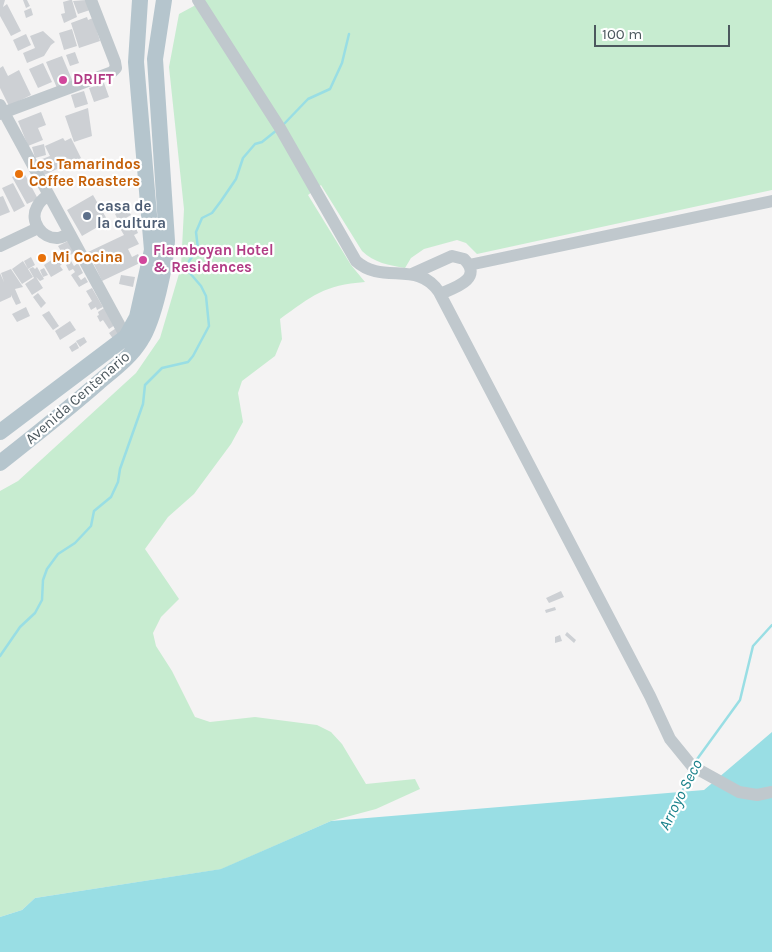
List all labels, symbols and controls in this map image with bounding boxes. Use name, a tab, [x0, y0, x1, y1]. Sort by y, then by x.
scale bar	[597, 15, 733, 47]
text: 100 m	[602, 25, 642, 43]
place label: DRIFT	[73, 71, 114, 89]
marker: DRIFT	[57, 74, 69, 86]
place label: Los Tamarindos Coffee Roasters	[29, 156, 141, 191]
marker: Los Tamarindos Coffee Roasters	[13, 168, 25, 180]
place label: casa de la cultura	[97, 198, 166, 233]
marker: casa de la cultura	[81, 210, 93, 222]
place label: Flamboyan Hotel & Residences	[153, 242, 273, 277]
place label: Mi Cocina	[52, 249, 123, 267]
marker: Mi Cocina	[36, 252, 48, 264]
marker: Flamboyan Hotel & Residences	[137, 254, 149, 266]
street label: Avenida Centenario	[22, 348, 134, 448]
water label: Arroyo Seco	[655, 756, 707, 834]

